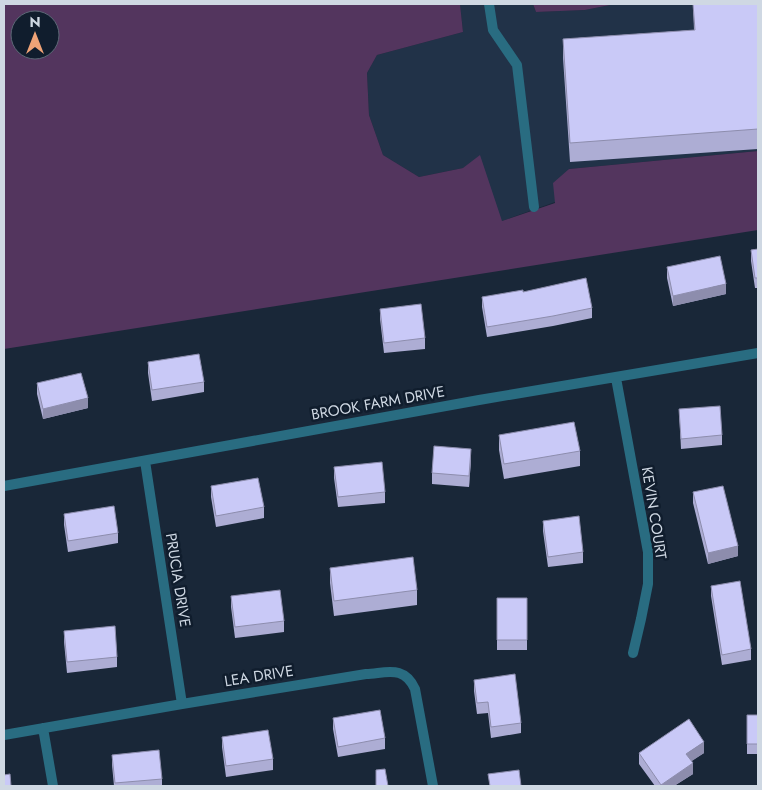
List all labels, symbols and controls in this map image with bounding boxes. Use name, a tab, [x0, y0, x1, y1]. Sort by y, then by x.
north arrow	[10, 10, 60, 60]
text: N	[29, 12, 41, 32]
street label: BROOK FARM DRIVE	[309, 380, 447, 426]
street label: KEVIN COURT	[636, 465, 672, 561]
street label: PRUCIA DRIVE	[160, 531, 196, 629]
street label: LEA DRIVE	[223, 660, 295, 692]

